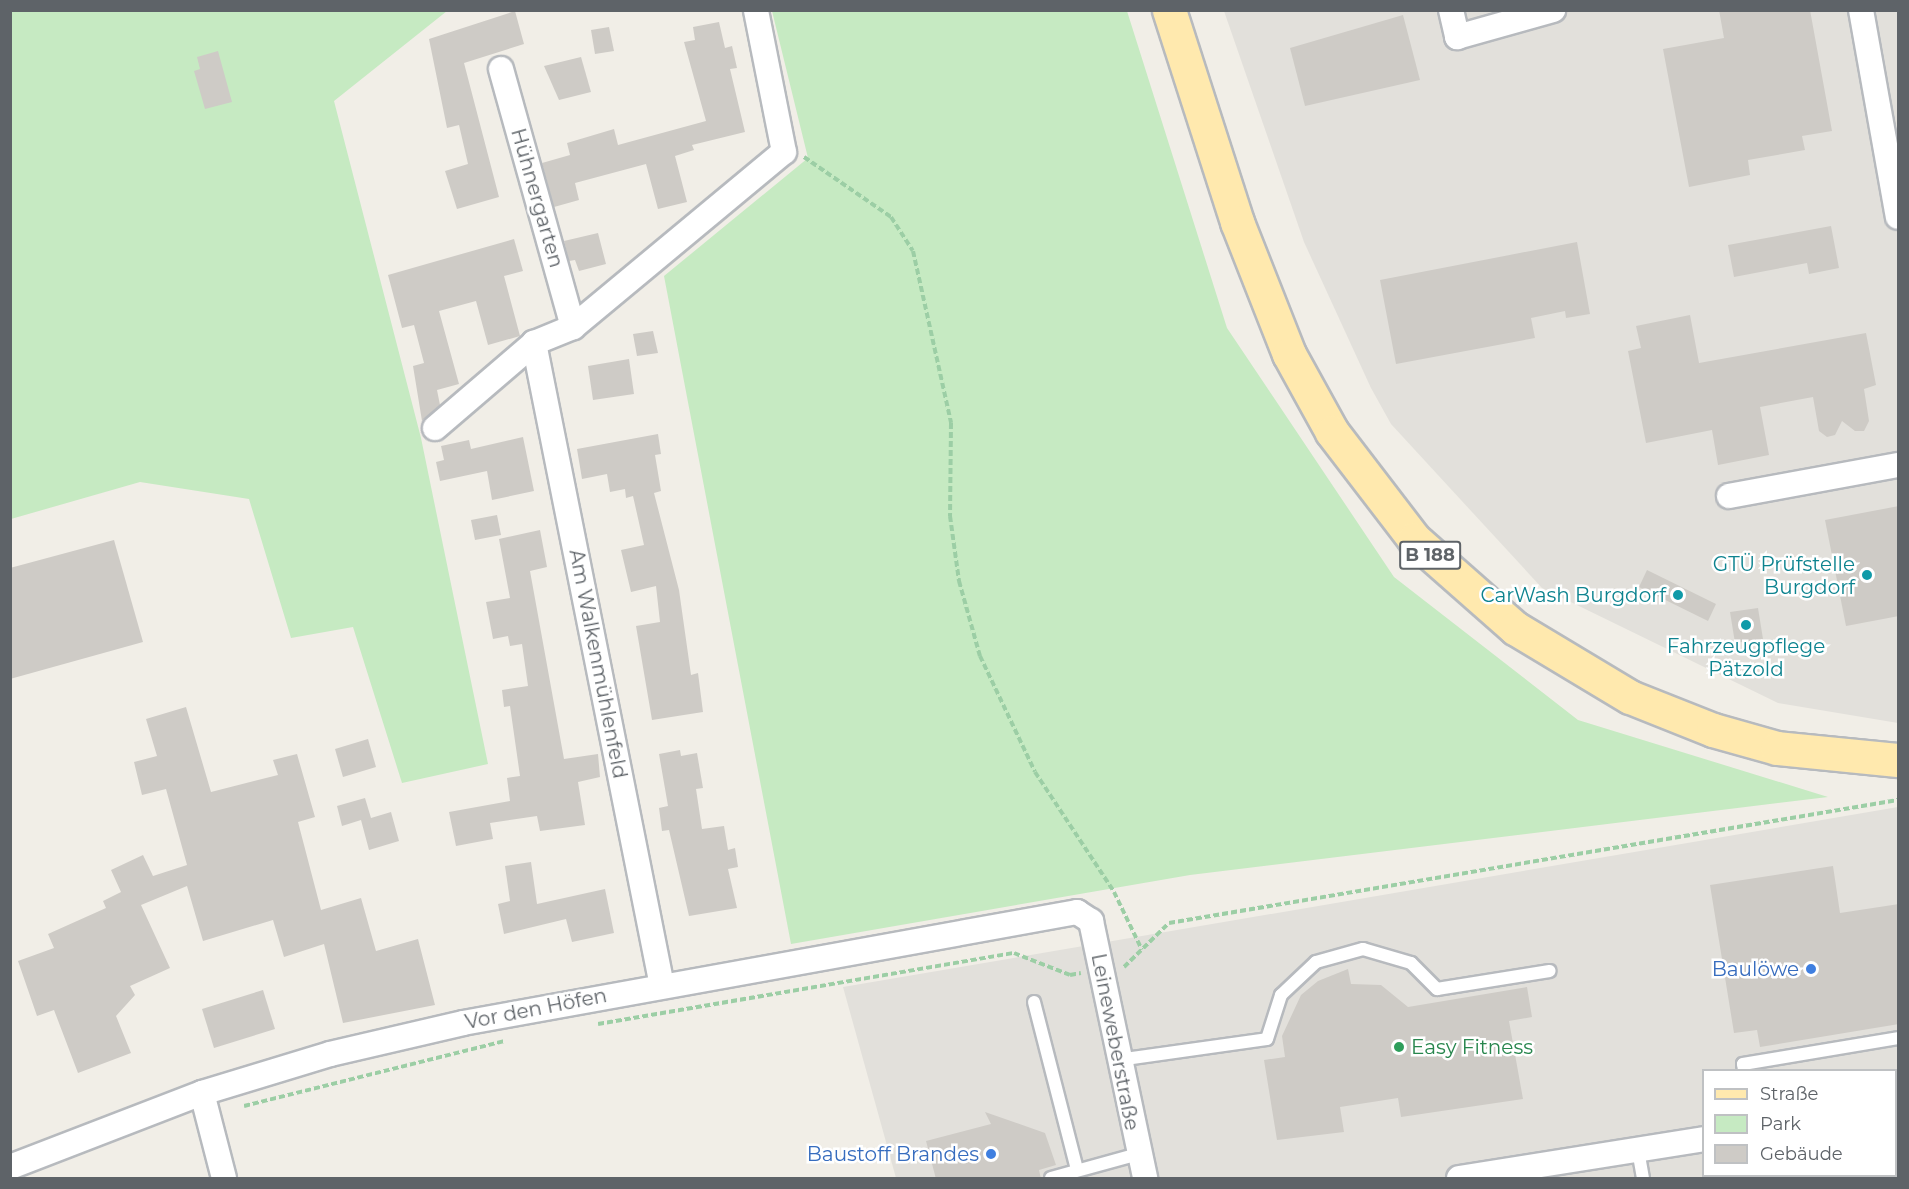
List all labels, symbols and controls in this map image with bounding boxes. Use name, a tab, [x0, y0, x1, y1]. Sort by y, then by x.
street label: Hühnergarten	[506, 126, 568, 270]
road number: B 188	[1398, 540, 1462, 570]
street label: Am Walkenmühlenfeld	[564, 547, 632, 781]
place label: GTÜ Prüfstelle Burgdorf	[1713, 552, 1855, 599]
marker: GTÜ Prüfstelle Burgdorf	[1860, 568, 1874, 582]
place label: CarWash Burgdorf	[1480, 583, 1666, 607]
marker: CarWash Burgdorf	[1671, 588, 1685, 602]
marker: Fahrzeugpflege Pätzold	[1739, 618, 1753, 632]
place label: Fahrzeugpflege Pätzold	[1667, 634, 1825, 681]
street label: Leineweberstraße	[1086, 951, 1144, 1133]
place label: Baulöwe	[1712, 957, 1799, 981]
marker: Baulöwe	[1804, 962, 1818, 976]
street label: Vor den Höfen	[463, 983, 609, 1035]
place label: Easy Fitness	[1411, 1035, 1533, 1059]
marker: Easy Fitness	[1392, 1040, 1406, 1054]
legend	[1702, 1069, 1897, 1177]
text: Straße	[1760, 1083, 1818, 1105]
text: Park	[1760, 1113, 1801, 1135]
place label: Baustoff Brandes	[807, 1142, 979, 1166]
text: Gebäude	[1760, 1143, 1843, 1165]
marker: Baustoff Brandes	[984, 1147, 998, 1161]

